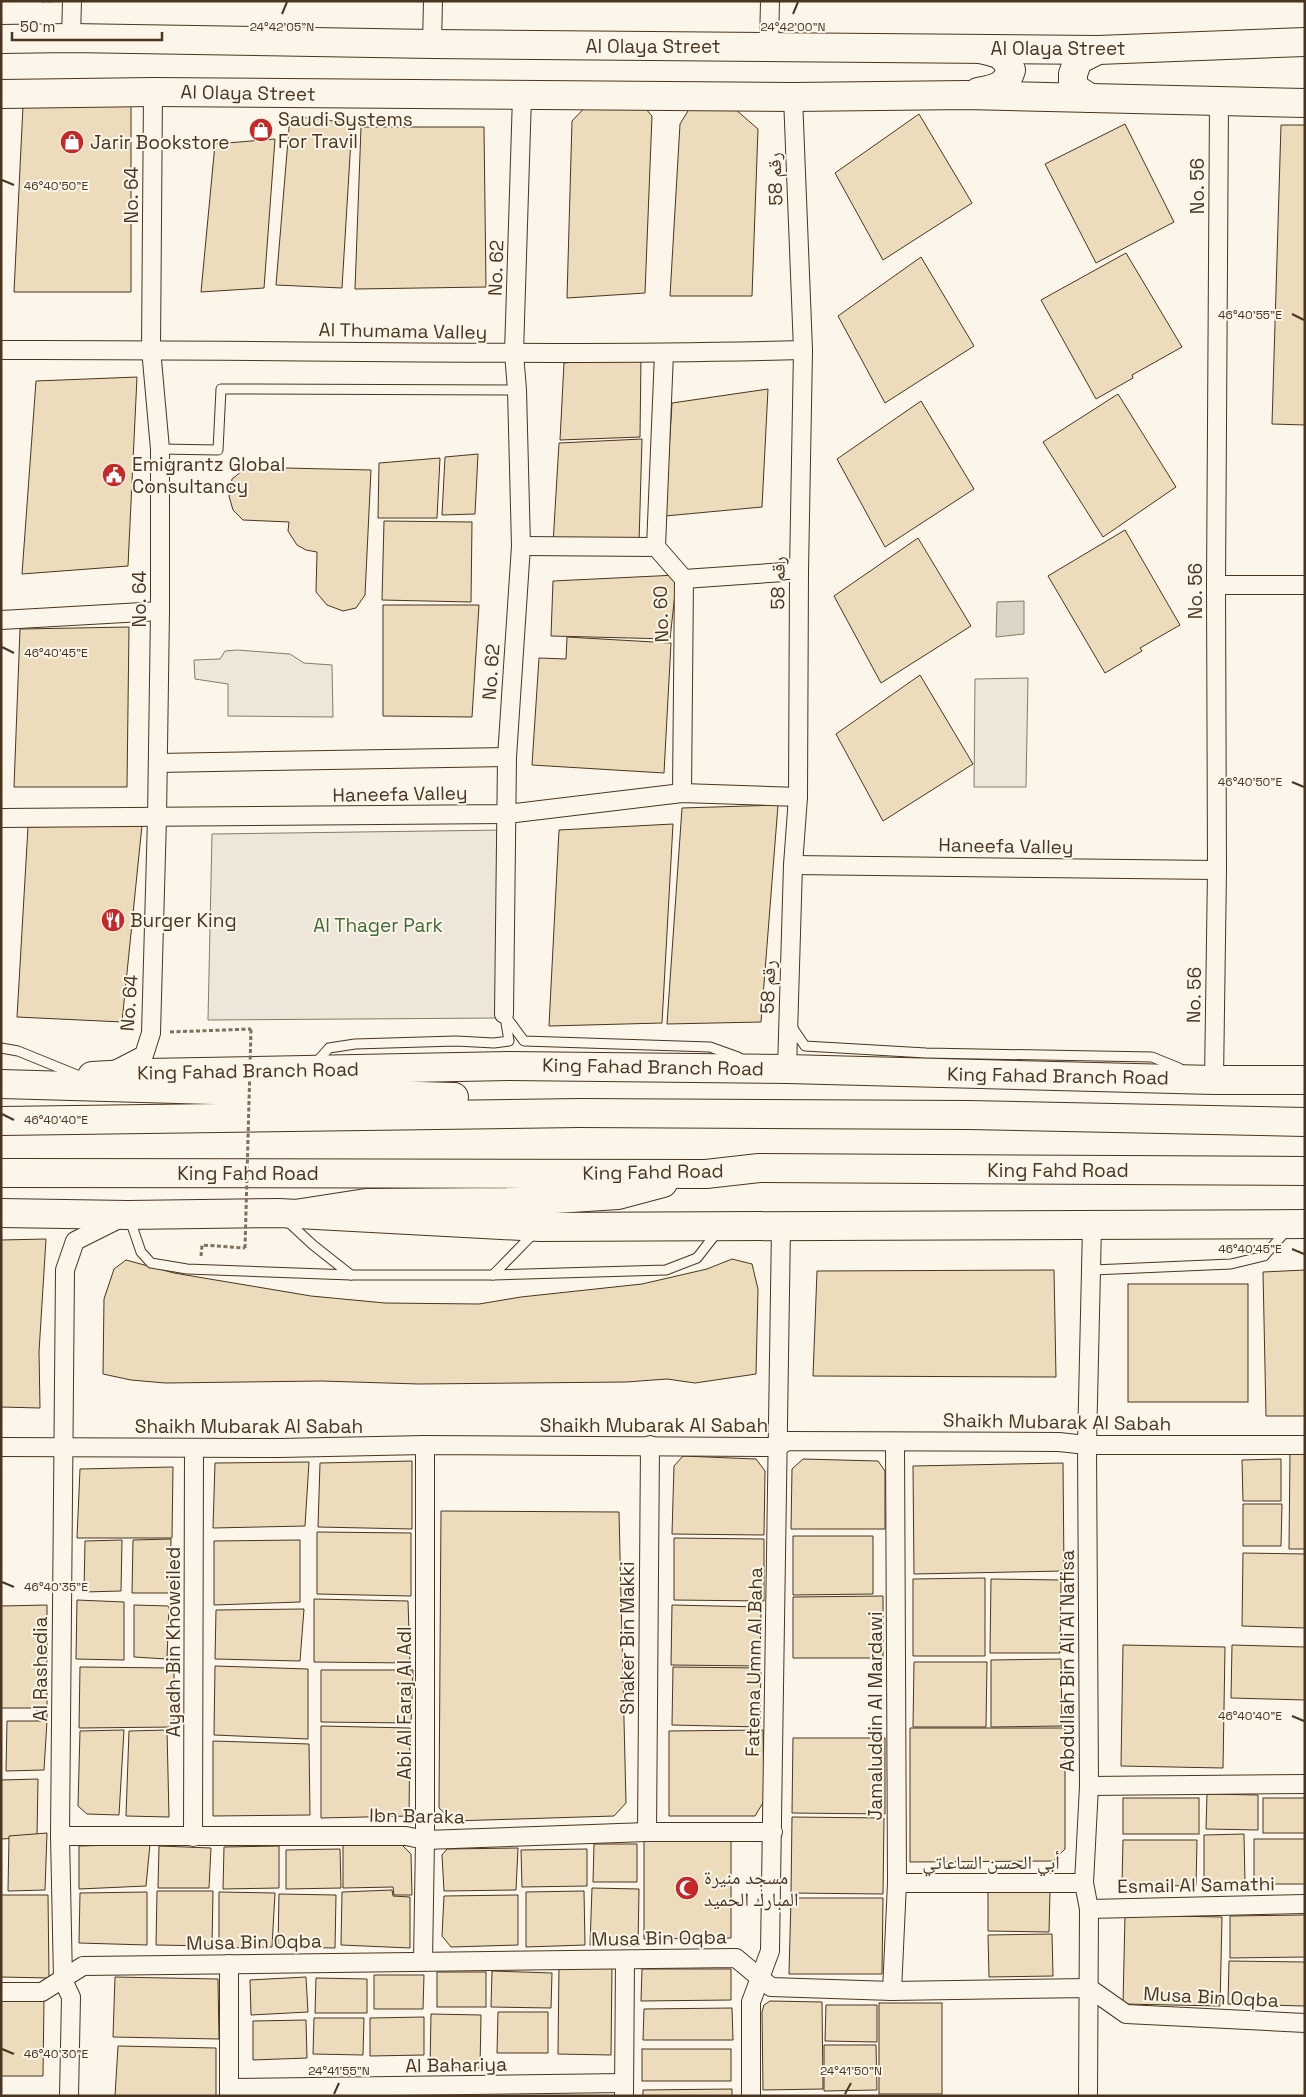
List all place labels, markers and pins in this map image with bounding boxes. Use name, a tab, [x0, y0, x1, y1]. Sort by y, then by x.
place label: Saudi Systems For Travil	[278, 107, 413, 154]
shop icon: Saudi Systems For Travil	[248, 117, 274, 143]
shop icon: Jarir Bookstore	[59, 129, 85, 155]
place label: Jarir Bookstore	[90, 130, 230, 155]
place label: Emigrantz Global Consultancy	[132, 452, 285, 499]
public building icon: Emigrantz Global Consultancy	[101, 462, 127, 488]
restaurant icon: Burger King	[100, 907, 126, 933]
place label: Burger King	[130, 908, 237, 933]
place label: مسجد منيرة المبارك الحميد	[704, 1865, 798, 1912]
mosque icon: مسجد منيرة المبارك الحميد	[674, 1875, 700, 1901]

